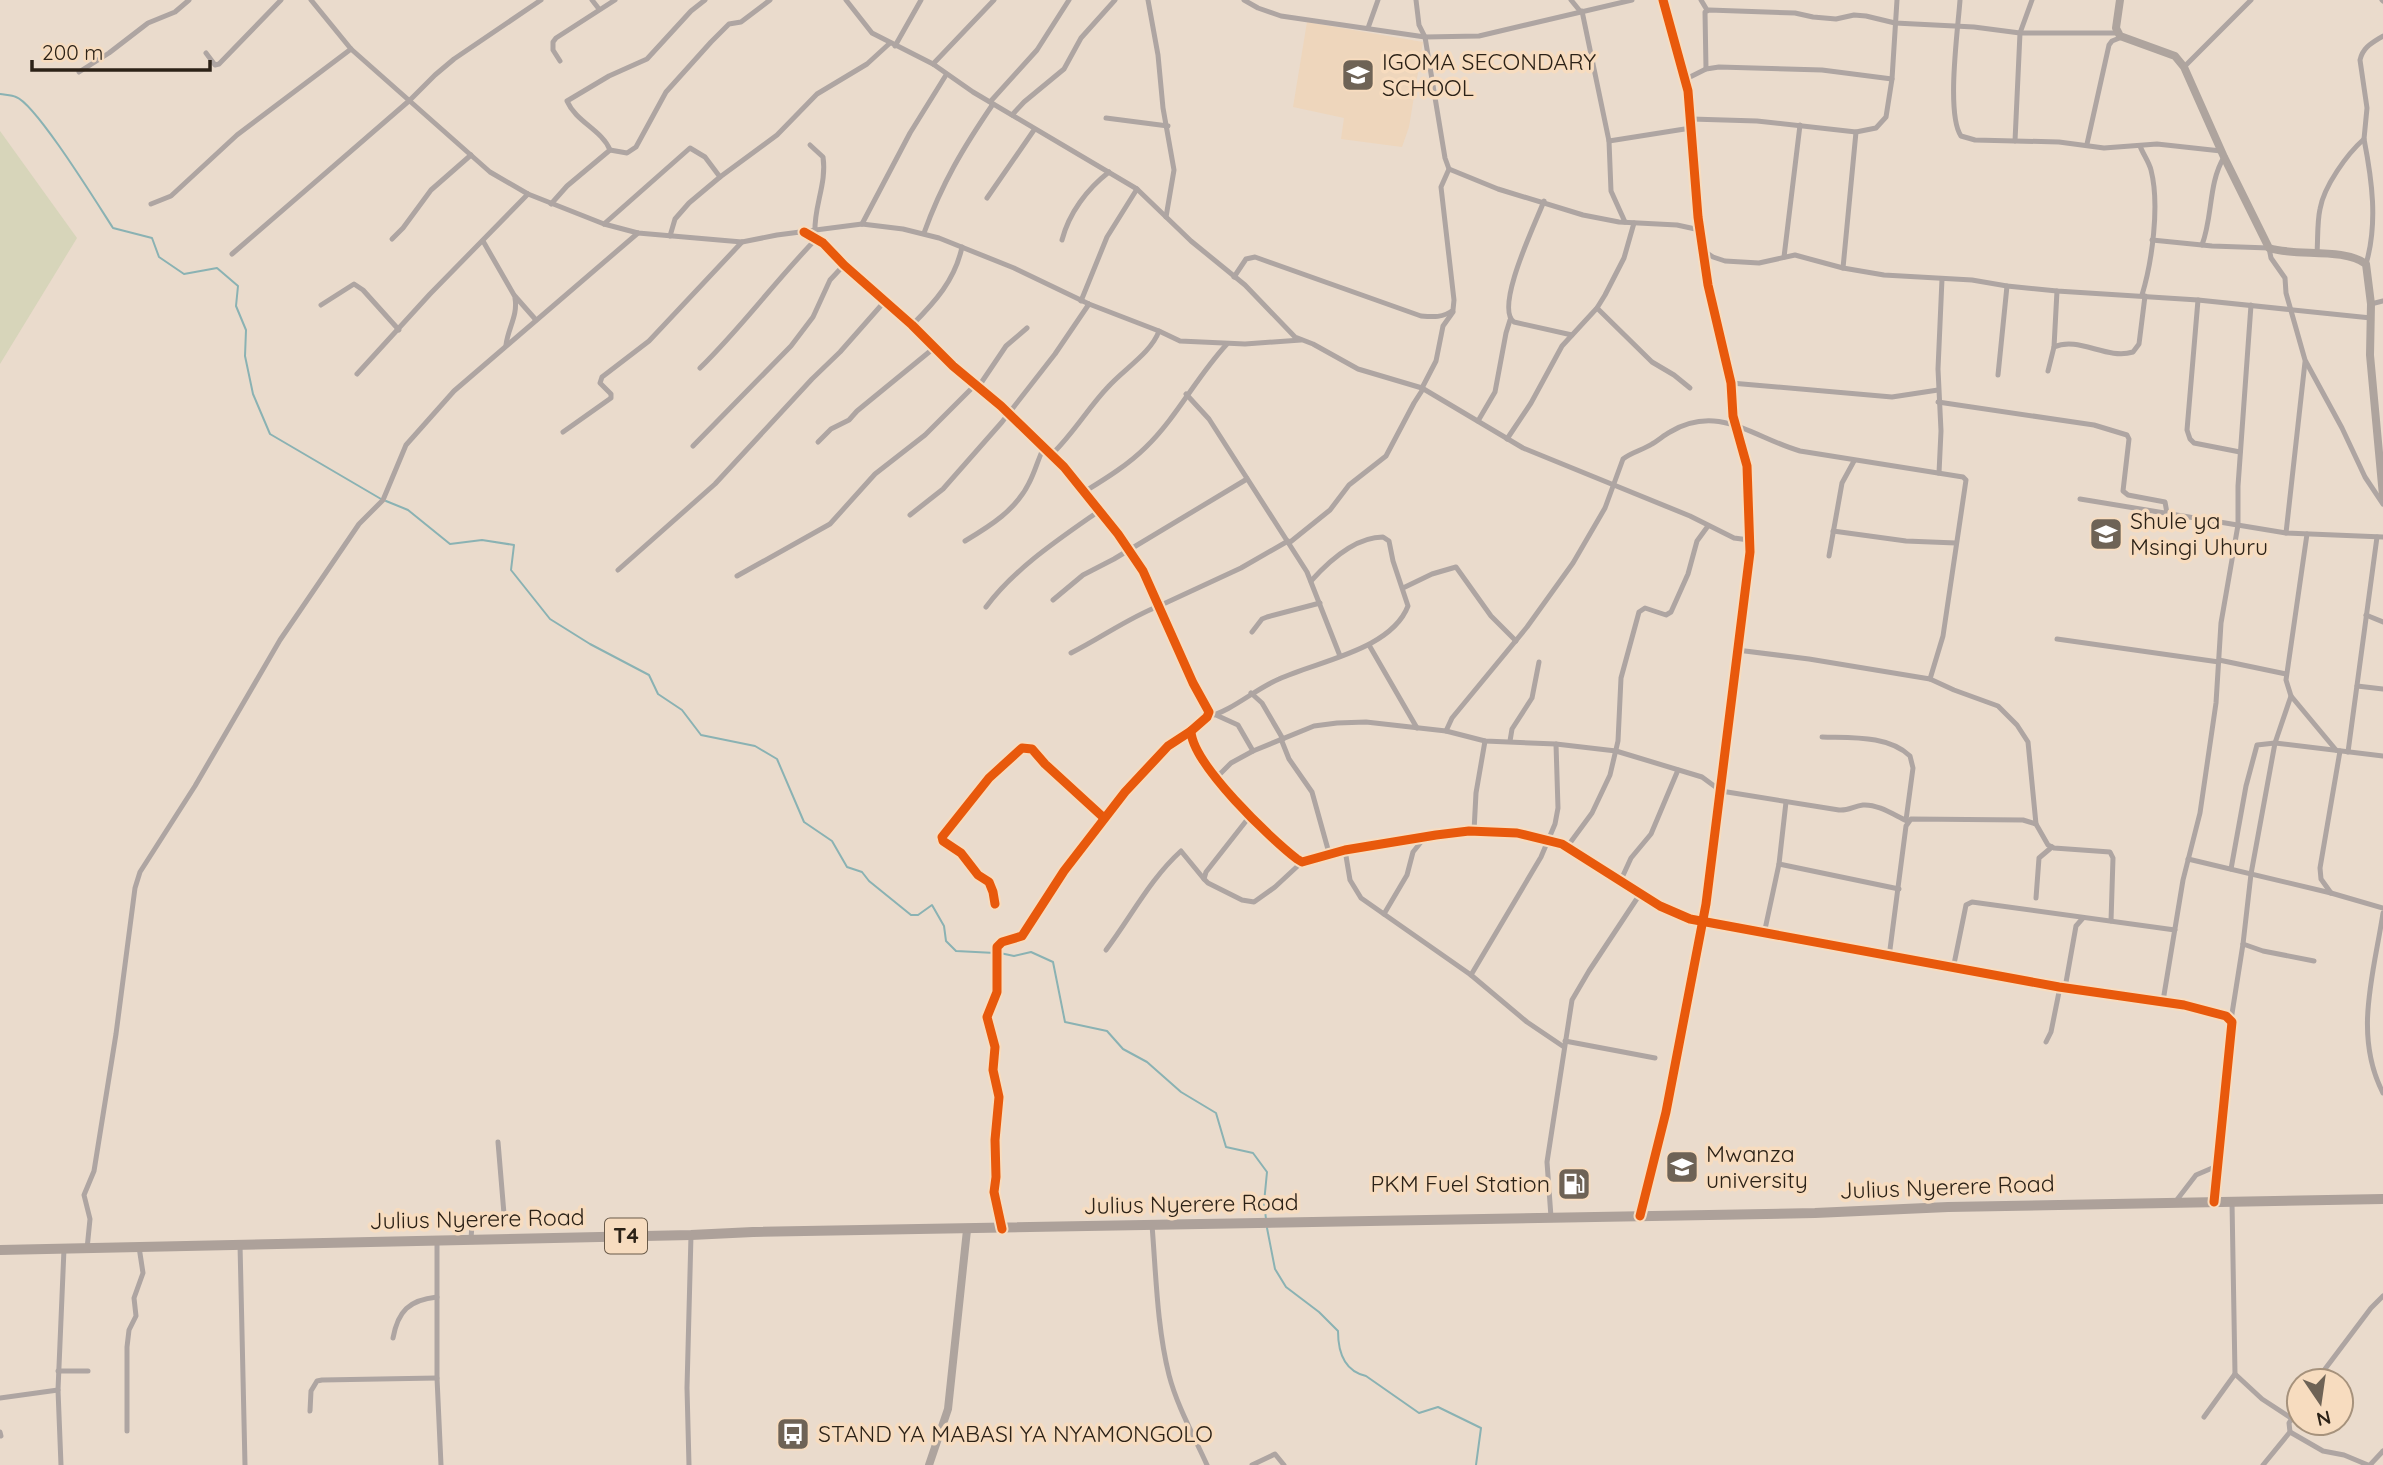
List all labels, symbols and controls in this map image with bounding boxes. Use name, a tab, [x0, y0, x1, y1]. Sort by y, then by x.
scale bar	[32, 28, 210, 72]
text: 200 m	[42, 39, 104, 65]
place label: IGOMA SECONDARY SCHOOL	[1382, 47, 1596, 102]
school or university icon: IGOMA SECONDARY SCHOOL	[1339, 56, 1377, 94]
place label: Shule ya Msingi Uhuru	[2130, 506, 2268, 561]
school or university icon: Shule ya Msingi Uhuru	[2087, 515, 2125, 553]
place label: Mwanza university	[1706, 1139, 1808, 1194]
school or university icon: Mwanza university	[1663, 1148, 1701, 1186]
fuel station icon: PKM Fuel Station	[1555, 1165, 1593, 1203]
street label: Julius Nyerere Road	[1839, 1168, 2055, 1205]
place label: PKM Fuel Station	[1371, 1169, 1550, 1198]
street label: Julius Nyerere Road	[1083, 1187, 1299, 1220]
street label: Julius Nyerere Road	[369, 1202, 585, 1235]
road number: T4	[605, 1218, 647, 1254]
north arrow	[2285, 1367, 2355, 1437]
text: N	[2314, 1405, 2333, 1432]
bus stop icon: STAND YA MABASI YA NYAMONGOLO	[774, 1415, 812, 1453]
place label: STAND YA MABASI YA NYAMONGOLO	[818, 1419, 1213, 1448]

